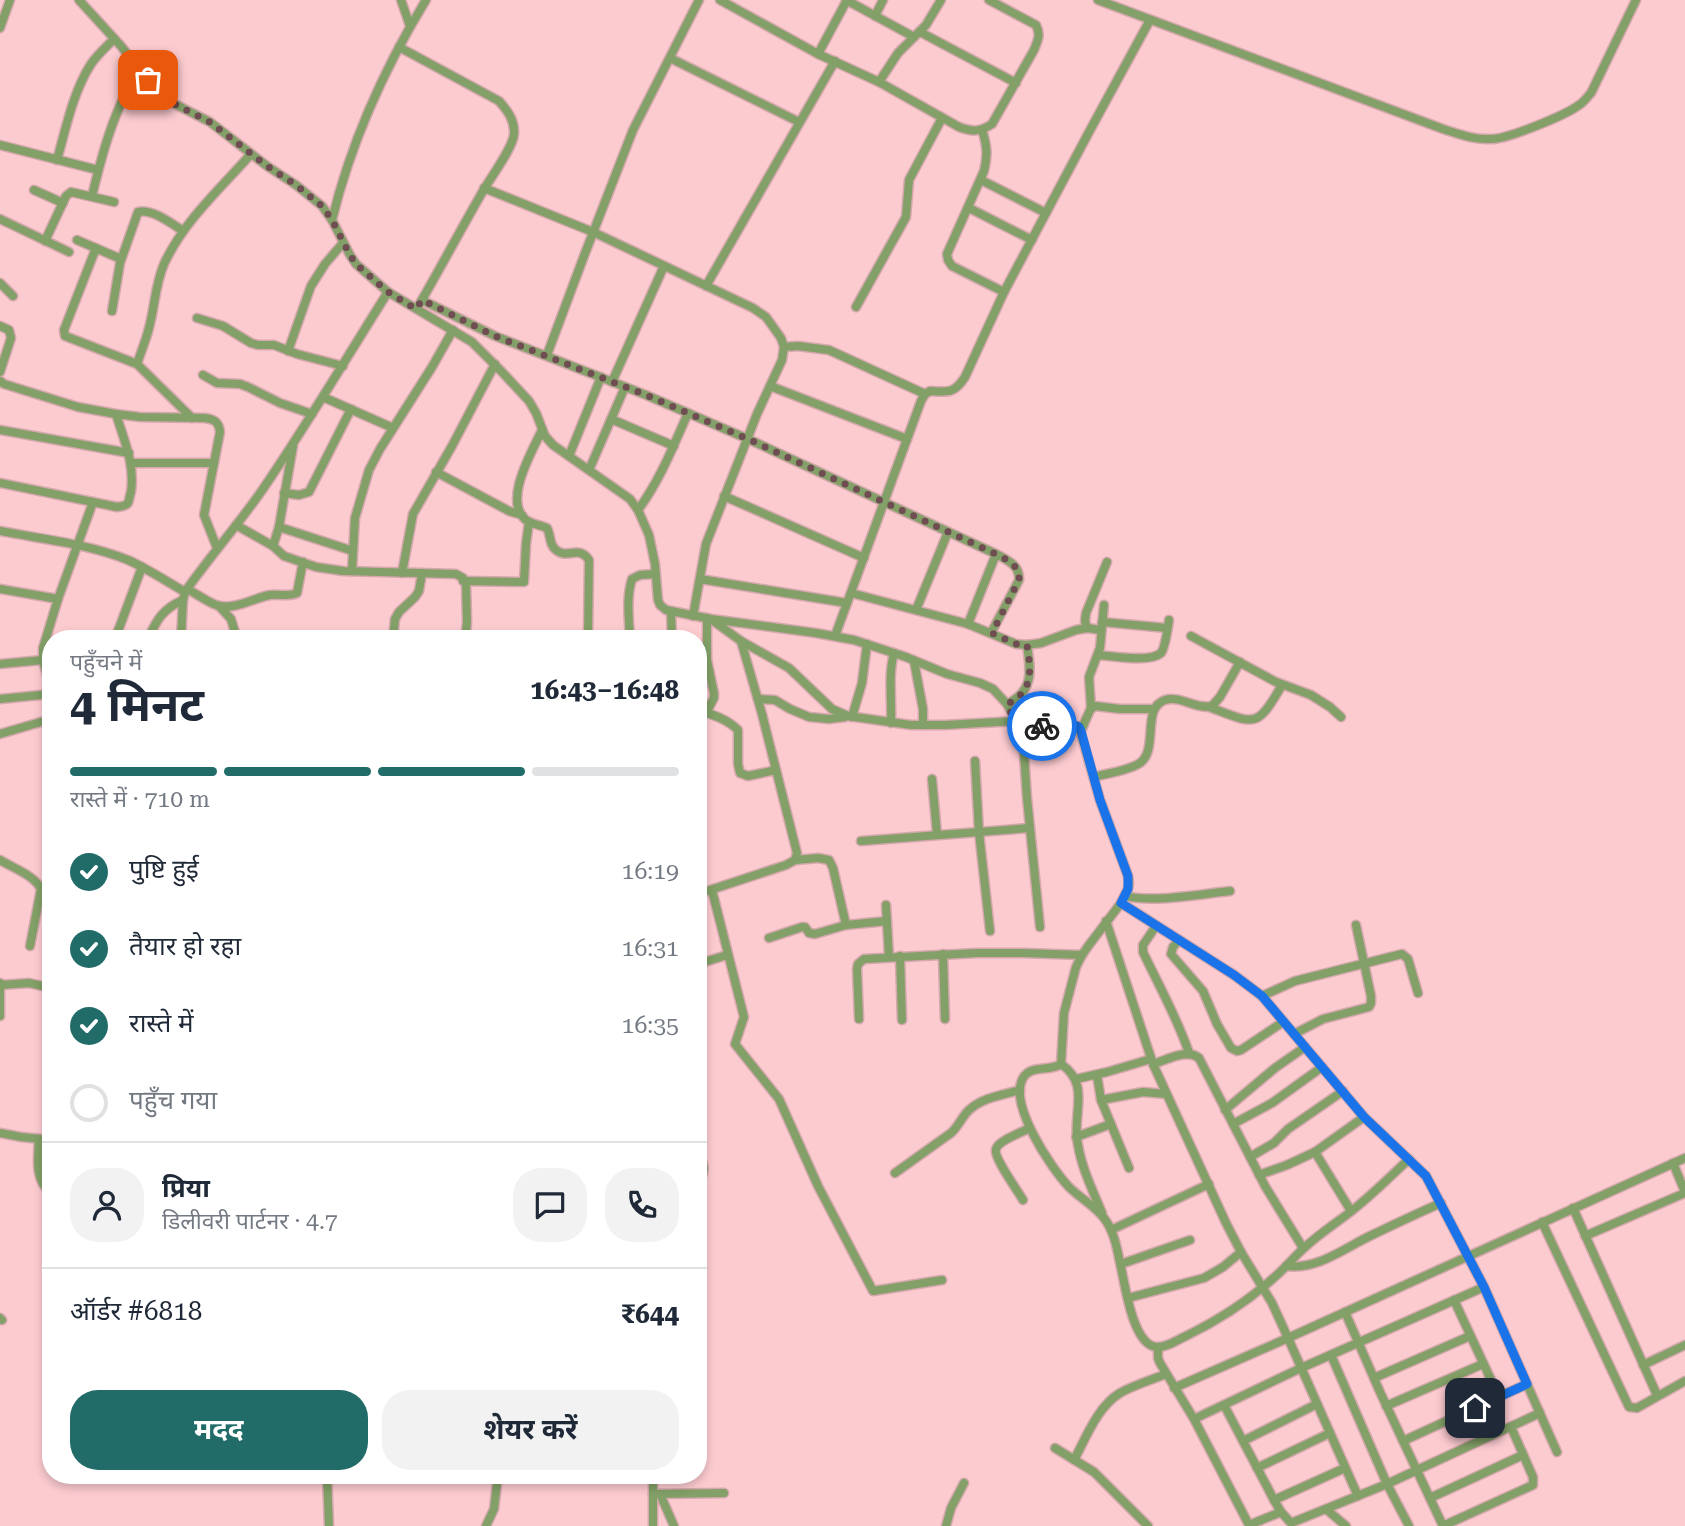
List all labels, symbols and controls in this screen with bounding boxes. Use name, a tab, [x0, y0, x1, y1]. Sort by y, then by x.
pin	[118, 50, 178, 110]
icon: bag	[129, 61, 167, 99]
text: पहुँचने में	[70, 649, 142, 676]
text: 16:43–16:48	[530, 675, 679, 705]
text: 4 मिनट	[70, 678, 204, 732]
courier	[1007, 691, 1077, 761]
icon: bike	[1023, 707, 1061, 745]
text: रास्ते में · 710 m	[70, 786, 210, 813]
icon: check	[70, 853, 108, 891]
text: पुष्टि हुई	[129, 854, 199, 884]
text: 16:19	[622, 858, 679, 885]
icon: check	[70, 930, 108, 968]
text: तैयार हो रहा	[129, 931, 241, 961]
text: 16:31	[622, 935, 679, 962]
icon: check	[70, 1007, 108, 1045]
text: रास्ते में	[129, 1008, 193, 1038]
text: 16:35	[622, 1012, 679, 1039]
text: पहुँच गया	[129, 1085, 217, 1115]
button: person	[70, 1168, 144, 1242]
button: chat	[513, 1168, 587, 1242]
button: phone	[605, 1168, 679, 1242]
text: प्रिया	[162, 1173, 210, 1203]
text: डिलीवरी पार्टनर · 4.7	[162, 1208, 338, 1235]
text: ऑर्डर #6818	[70, 1296, 202, 1326]
text: ₹644	[621, 1299, 679, 1329]
pin	[1445, 1378, 1505, 1438]
icon: home	[1456, 1389, 1494, 1427]
button: मदद	[70, 1390, 368, 1470]
button: शेयर करें	[382, 1390, 679, 1470]

